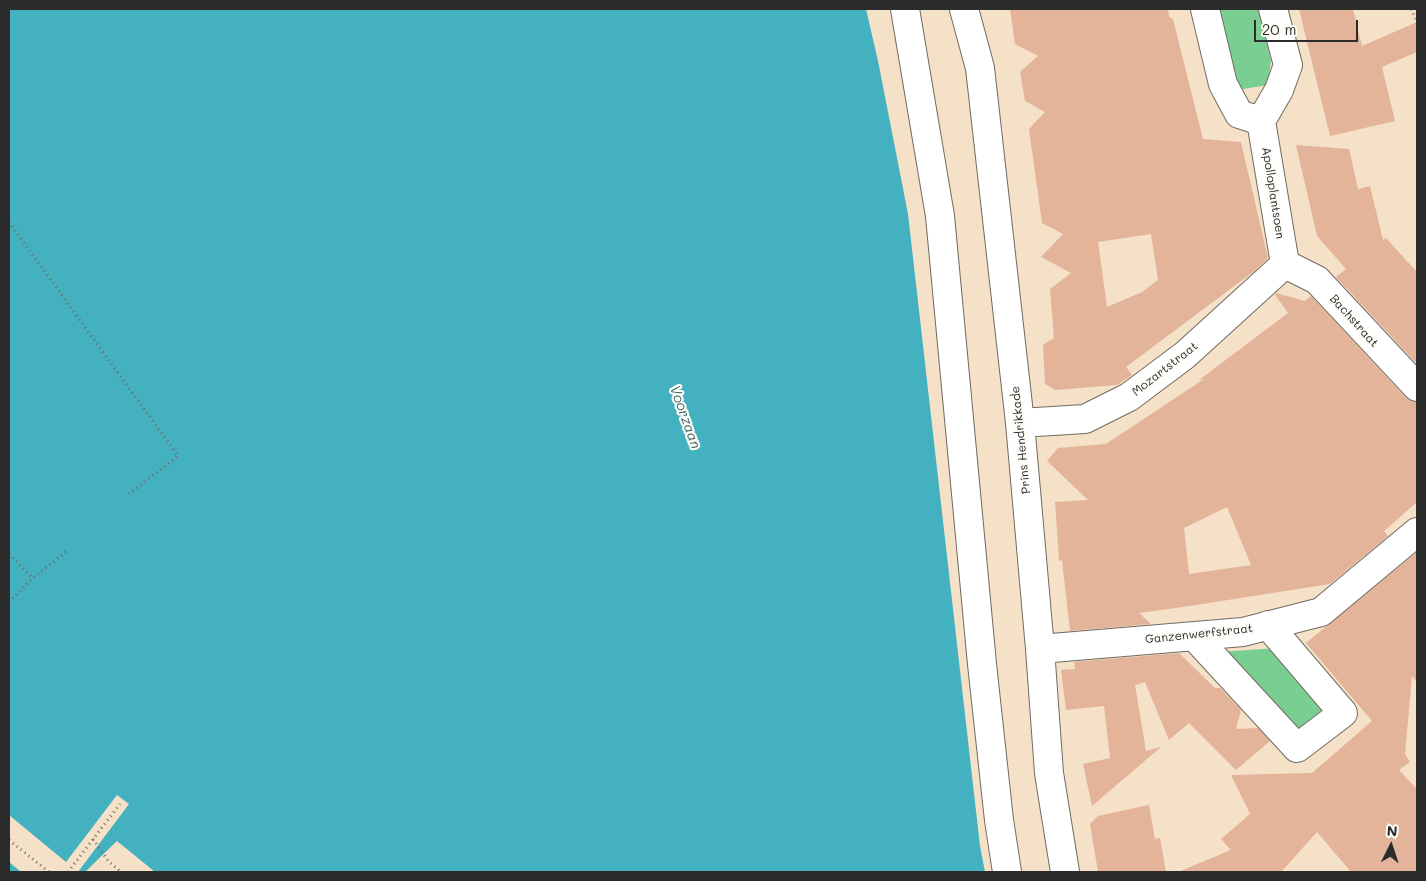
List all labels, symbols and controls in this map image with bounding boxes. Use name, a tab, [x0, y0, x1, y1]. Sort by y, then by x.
scale bar	[1256, 10, 1360, 42]
text: 20 m	[1262, 19, 1296, 39]
street label: Apolloplantsoen	[1259, 146, 1287, 240]
street label: Bachstraat	[1327, 292, 1381, 350]
street label: Mozartstraat	[1129, 339, 1201, 399]
water label: Voorzaan	[666, 383, 704, 451]
street label: Prins Hendrikkade	[1008, 385, 1034, 495]
street label: Ganzenwerfstraat	[1144, 621, 1254, 647]
north arrow	[1366, 821, 1416, 871]
text: N	[1386, 821, 1398, 840]

